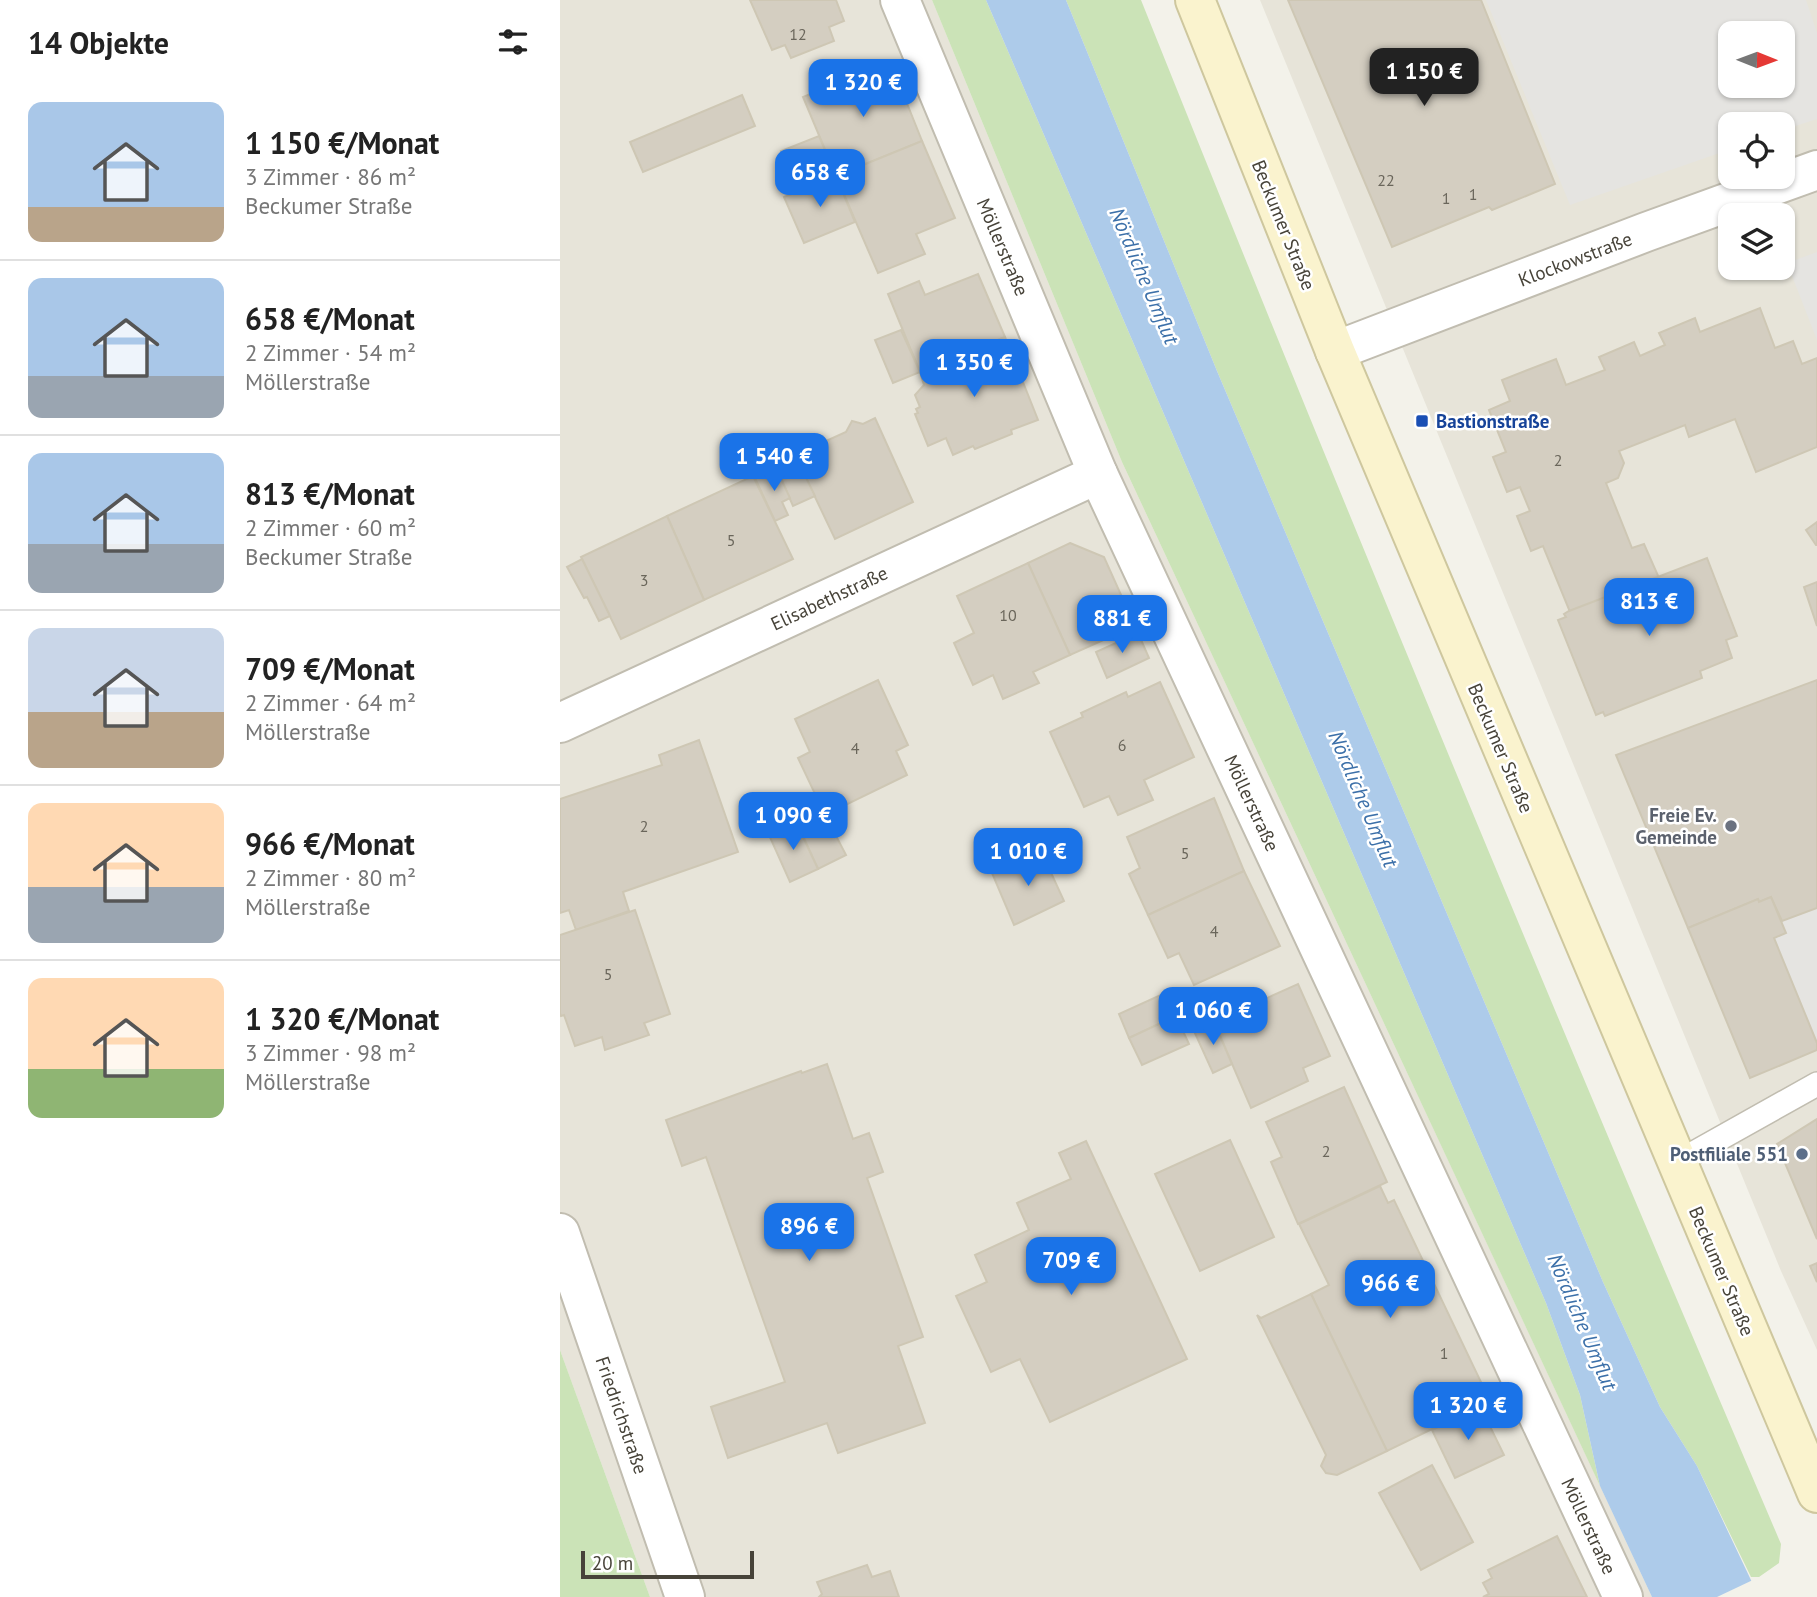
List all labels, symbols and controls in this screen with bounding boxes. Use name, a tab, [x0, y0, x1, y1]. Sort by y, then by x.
north arrow	[1718, 21, 1796, 98]
map controls	[1718, 21, 1795, 280]
text: 14 Objekte	[28, 23, 169, 62]
icon: filters	[494, 23, 532, 61]
house number: 12	[789, 24, 807, 44]
pin: 1 150 €	[1359, 48, 1489, 108]
text: 1 150 €	[1386, 56, 1462, 85]
pin: 1 320 €	[798, 60, 928, 119]
text: 1 320 €	[825, 67, 901, 96]
button: locate	[1718, 112, 1795, 189]
text: 1 150 €/Monat	[245, 123, 439, 162]
icon: home	[84, 130, 168, 214]
pin: 658 €	[771, 150, 869, 209]
street label: Beckumer Straße	[1247, 156, 1321, 294]
text: 658 €	[791, 157, 849, 186]
text: 3 Zimmer · 86 m²	[245, 162, 416, 191]
house number: 22	[1377, 170, 1395, 190]
house number: 1	[1469, 184, 1477, 204]
house number: 1	[1442, 188, 1450, 208]
text: Beckumer Straße	[245, 191, 413, 220]
street label: Möllerstraße	[972, 195, 1034, 299]
water label: Nördliche Umflut	[1104, 203, 1186, 349]
button: layers	[1718, 203, 1795, 280]
street label: Klockowstraße	[1515, 226, 1635, 292]
text: 658 €/Monat	[245, 299, 415, 338]
icon: home	[84, 306, 168, 390]
text: 2 Zimmer · 54 m²	[245, 338, 416, 367]
pin: 1 350 €	[909, 340, 1039, 399]
text: 1 350 €	[936, 347, 1012, 376]
text: Möllerstraße	[245, 367, 370, 396]
place label: Bastionstraße	[1436, 409, 1549, 433]
marker: Bastionstraße	[1414, 413, 1430, 429]
pin: 1 540 €	[709, 434, 839, 493]
text: 1 540 €	[736, 441, 812, 470]
house number: 2	[1554, 450, 1562, 470]
text: 813 €/Monat	[245, 474, 415, 513]
icon: home	[84, 481, 168, 565]
text: 2 Zimmer · 60 m²	[245, 513, 416, 542]
house number: 5	[727, 530, 735, 550]
text: Beckumer Straße	[245, 542, 413, 571]
street label: Elisabethstraße	[767, 560, 891, 636]
house number: 3	[640, 570, 648, 590]
pin: 813 €	[1600, 578, 1698, 638]
text: 813 €	[1620, 586, 1678, 615]
pin: 881 €	[1073, 596, 1171, 655]
text: 881 €	[1093, 603, 1151, 632]
house number: 10	[999, 605, 1017, 625]
text: 709 €/Monat	[245, 649, 415, 688]
icon: home	[84, 656, 168, 740]
street label: Beckumer Straße	[1463, 680, 1539, 816]
text: 2 Zimmer · 64 m²	[245, 688, 416, 717]
text: Möllerstraße	[245, 717, 370, 746]
water label: Nördliche Umflut	[1323, 726, 1405, 872]
house number: 6	[1118, 735, 1126, 755]
house number: 4	[851, 738, 860, 758]
street label: Möllerstraße	[1219, 751, 1285, 855]
pin: 1 090 €	[728, 792, 858, 852]
text: 1 090 €	[755, 800, 831, 829]
place label: Freie Ev. Gemeinde	[1635, 803, 1717, 849]
house number: 2	[640, 816, 648, 836]
marker: Freie Ev. Gemeinde	[1723, 818, 1739, 834]
text: 966 €/Monat	[245, 824, 415, 863]
pin: 1 010 €	[963, 828, 1093, 888]
icon: home	[84, 831, 168, 915]
text: 1 010 €	[990, 836, 1066, 865]
house number: 5	[1181, 843, 1189, 863]
text: 2 Zimmer · 80 m²	[245, 863, 416, 892]
text: Möllerstraße	[245, 892, 370, 921]
house number: 4	[1210, 921, 1219, 941]
house number: 5	[604, 964, 612, 984]
pin: 1 060 €	[1148, 988, 1278, 1047]
text: 1 060 €	[1175, 995, 1251, 1024]
text: 1 320 €/Monat	[245, 999, 439, 1038]
icon: home	[84, 1006, 168, 1090]
text: 3 Zimmer · 98 m²	[245, 1038, 416, 1067]
text: Möllerstraße	[245, 1067, 370, 1096]
house number: 2	[1322, 1141, 1330, 1161]
place label: Postfiliale 551	[1670, 1142, 1788, 1166]
marker: Postfiliale 551	[1794, 1146, 1810, 1162]
street label: Beckumer Straße	[1684, 1203, 1760, 1339]
pin: 896 €	[760, 1204, 858, 1263]
text: 896 €	[780, 1211, 838, 1240]
pin: 709 €	[1022, 1238, 1120, 1297]
text: 709 €	[1042, 1245, 1100, 1274]
water label: Nördliche Umflut	[1542, 1249, 1624, 1395]
pin: 966 €	[1341, 1260, 1439, 1320]
text: 966 €	[1361, 1268, 1419, 1297]
house number: 1	[1440, 1343, 1448, 1363]
street label: Friedrichstraße	[591, 1353, 653, 1477]
pin: 1 320 €	[1403, 1382, 1533, 1442]
text: 1 320 €	[1430, 1390, 1506, 1419]
street label: Möllerstraße	[1556, 1474, 1622, 1578]
scale bar	[581, 1548, 754, 1580]
text: 20 m	[592, 1551, 633, 1575]

